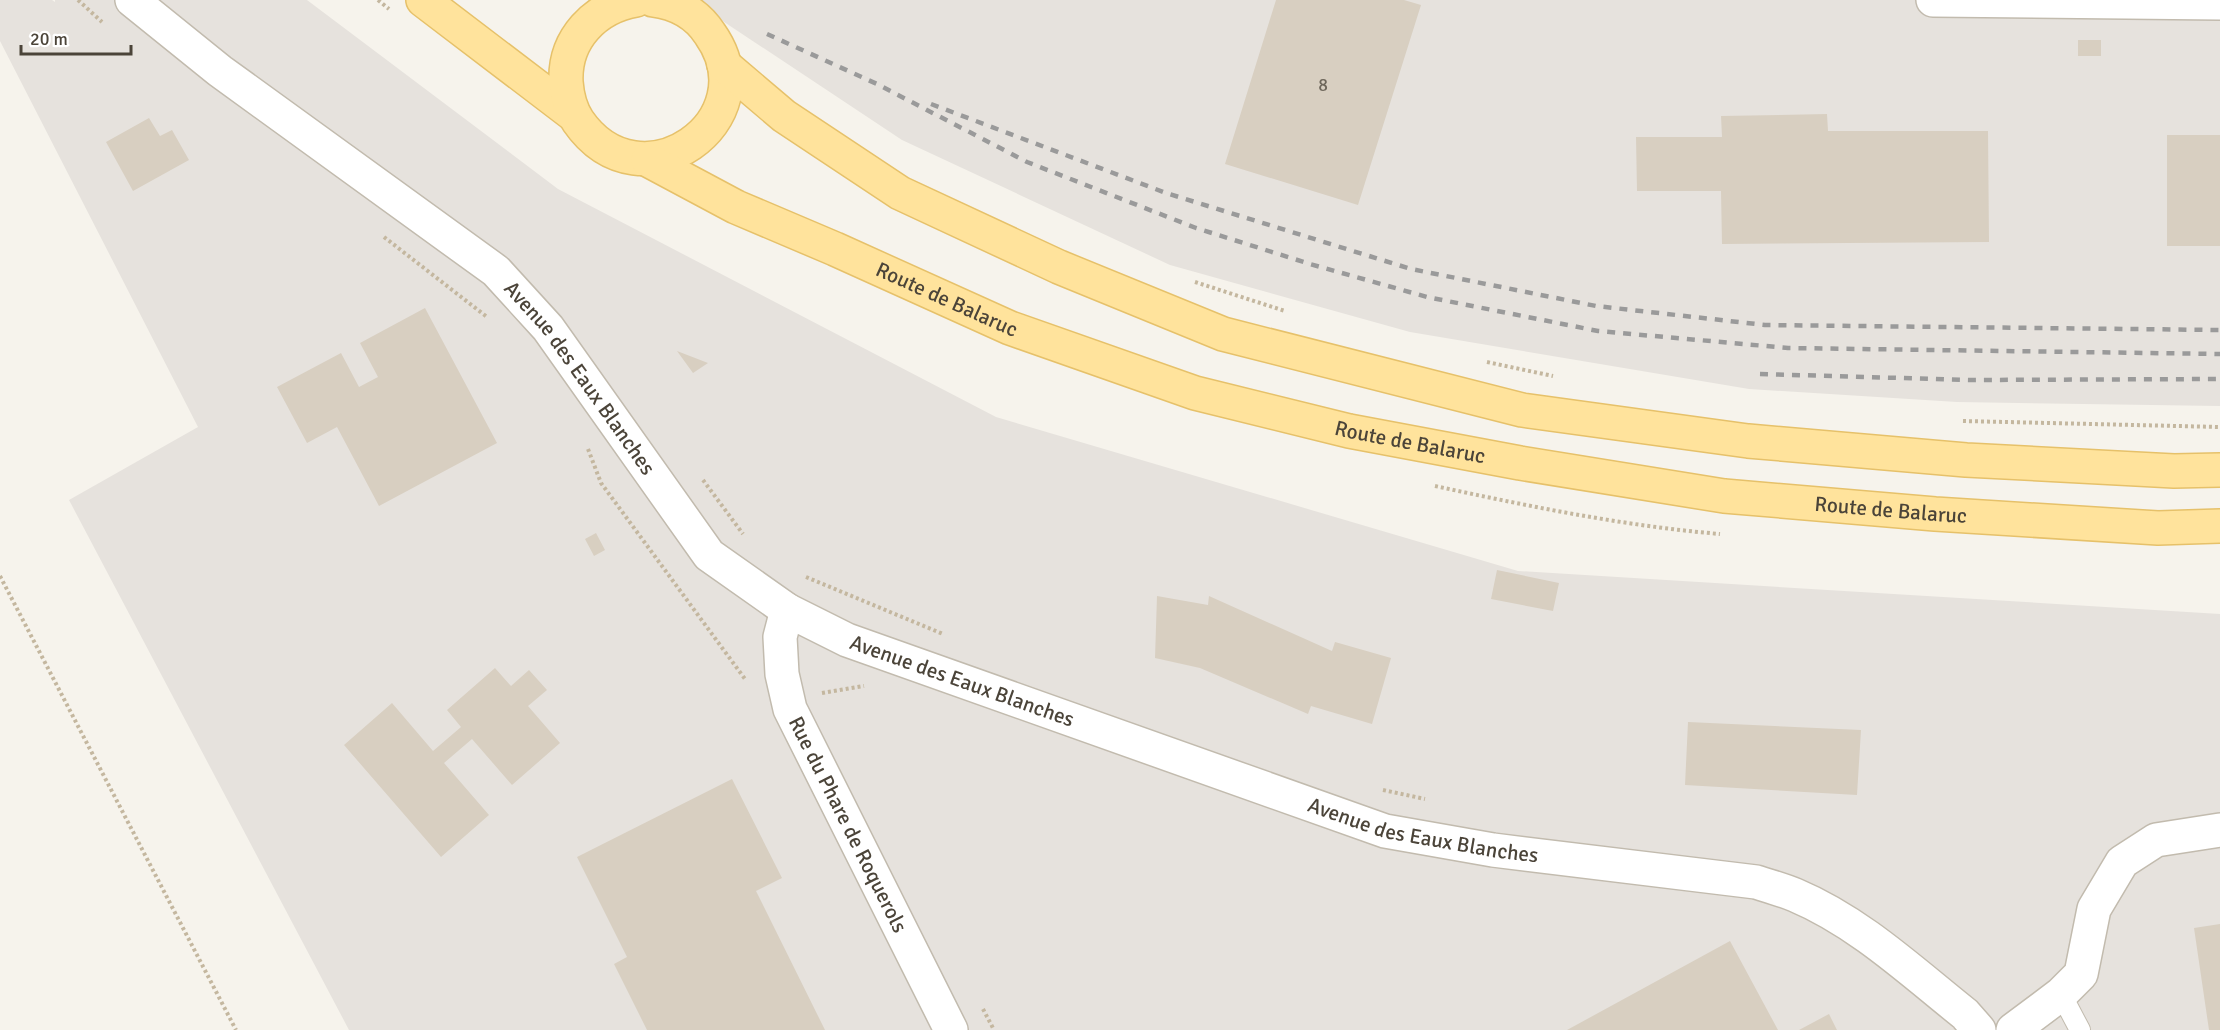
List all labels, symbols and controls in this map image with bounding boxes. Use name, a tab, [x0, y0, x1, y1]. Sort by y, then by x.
scale bar	[21, 18, 130, 56]
text: 20 m	[30, 28, 68, 50]
house number: 8	[1318, 74, 1328, 96]
street label: Route de Balaruc	[872, 256, 1021, 343]
street label: Avenue des Eaux Blanches	[499, 276, 661, 480]
street label: Route de Balaruc	[1332, 415, 1487, 469]
street label: Route de Balaruc	[1814, 491, 1968, 529]
street label: Avenue des Eaux Blanches	[846, 629, 1078, 733]
street label: Rue du Phare de Roquerols	[783, 712, 913, 937]
street label: Avenue des Eaux Blanches	[1304, 792, 1540, 868]

